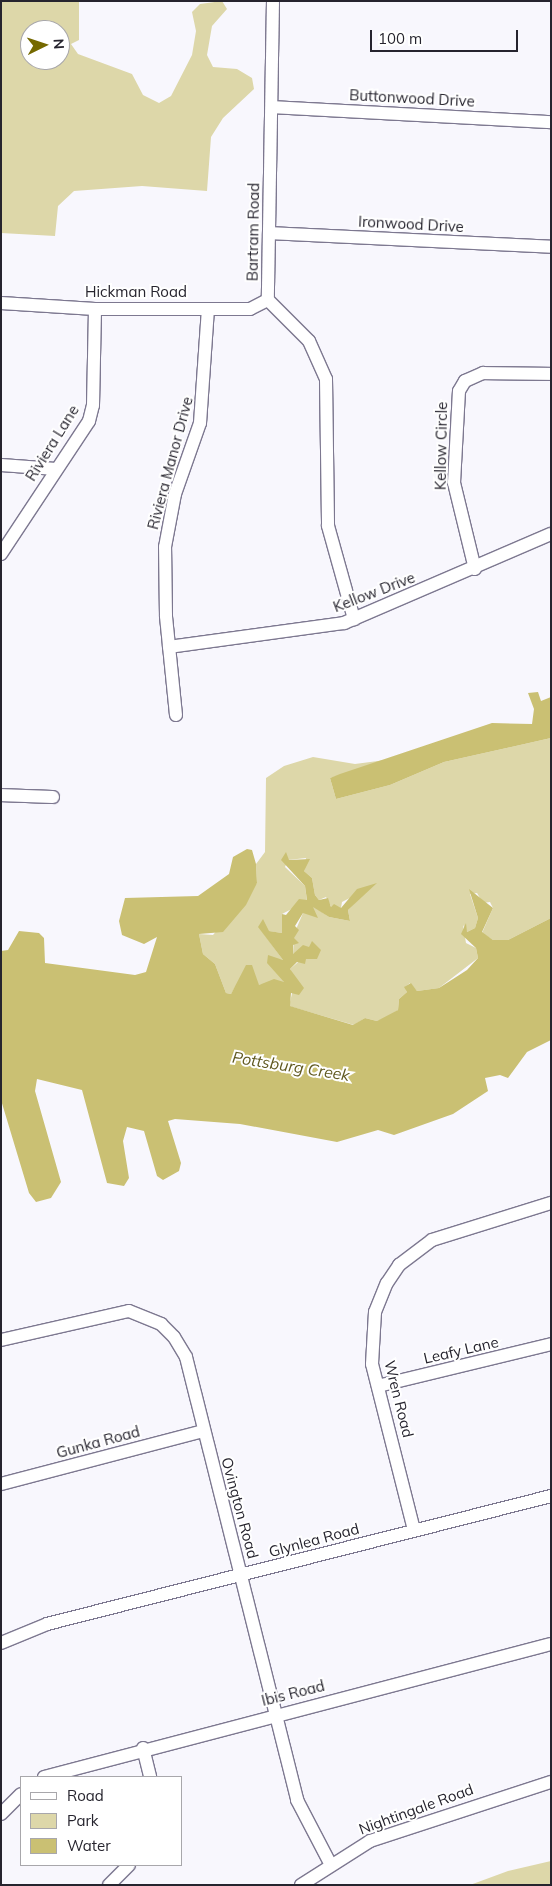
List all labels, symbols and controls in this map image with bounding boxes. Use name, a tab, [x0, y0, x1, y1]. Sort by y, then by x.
north arrow	[20, 20, 70, 70]
scale bar	[372, 20, 520, 52]
text: 100 m	[378, 29, 422, 48]
text: N	[50, 38, 68, 50]
street label: Buttonwood Drive	[349, 86, 475, 110]
street label: Bartram Road	[243, 183, 263, 281]
street label: Ironwood Drive	[358, 212, 464, 236]
street label: Hickman Road	[85, 283, 187, 301]
street label: Riviera Manor Drive	[144, 395, 196, 531]
street label: Riviera Lane	[22, 402, 82, 484]
street label: Kellow Circle	[431, 402, 451, 490]
street label: Kellow Drive	[331, 568, 417, 616]
water label: Pottsburg Creek	[231, 1047, 351, 1085]
street label: Leafy Lane	[422, 1333, 500, 1367]
street label: Wren Road	[381, 1359, 417, 1439]
street label: Gunka Road	[54, 1422, 142, 1462]
street label: Ovington Road	[218, 1455, 262, 1561]
street label: Glynlea Road	[267, 1519, 361, 1561]
street label: Ibis Road	[259, 1676, 327, 1710]
legend	[20, 1776, 182, 1866]
street label: Nightingale Road	[356, 1780, 476, 1838]
text: Road	[67, 1786, 104, 1805]
text: Park	[67, 1811, 99, 1830]
text: Water	[67, 1836, 111, 1855]

